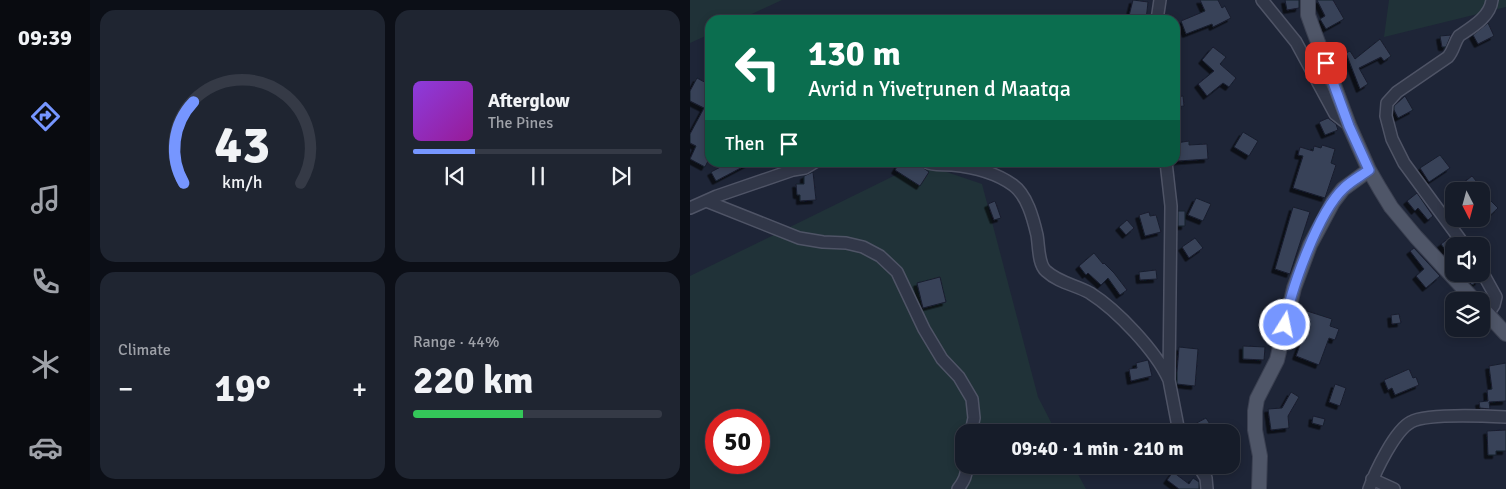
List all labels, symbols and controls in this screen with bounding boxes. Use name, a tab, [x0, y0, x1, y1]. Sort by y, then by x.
text: 09:39	[18, 24, 72, 51]
text: 130 m	[808, 32, 901, 75]
icon: left	[725, 35, 790, 100]
pin	[1305, 42, 1347, 84]
icon: arrive	[1312, 49, 1340, 77]
text: Avrid n Yivetṛunen d Maatqa	[808, 75, 1071, 102]
text: Afterglow	[488, 89, 570, 113]
icon: directions	[28, 99, 63, 134]
text: 43	[214, 113, 271, 177]
text: The Pines	[488, 113, 553, 133]
icon: arrive	[775, 130, 803, 158]
text: Then	[725, 132, 765, 156]
icon: previous	[441, 162, 469, 190]
icon: pause	[524, 162, 552, 190]
icon: next	[607, 162, 635, 190]
text: km/h	[222, 171, 263, 193]
icon: music	[28, 182, 63, 217]
north arrow	[1445, 182, 1490, 228]
map controls	[1445, 182, 1490, 337]
button: sound	[1445, 237, 1490, 282]
icon: phone	[28, 264, 63, 299]
button: layers	[1445, 292, 1490, 337]
position arrow	[1258, 298, 1310, 350]
text: Range · 44%	[413, 332, 499, 352]
text: Climate	[118, 340, 171, 360]
icon: climate	[28, 347, 63, 382]
text: 220 km	[413, 357, 534, 404]
text: 19°	[214, 365, 271, 412]
text: −	[118, 372, 133, 406]
text: +	[352, 372, 367, 406]
speed limit sign: 50	[705, 409, 770, 474]
icon: car	[28, 430, 63, 465]
text: 09:40 · 1 min · 210 m	[1011, 437, 1184, 461]

